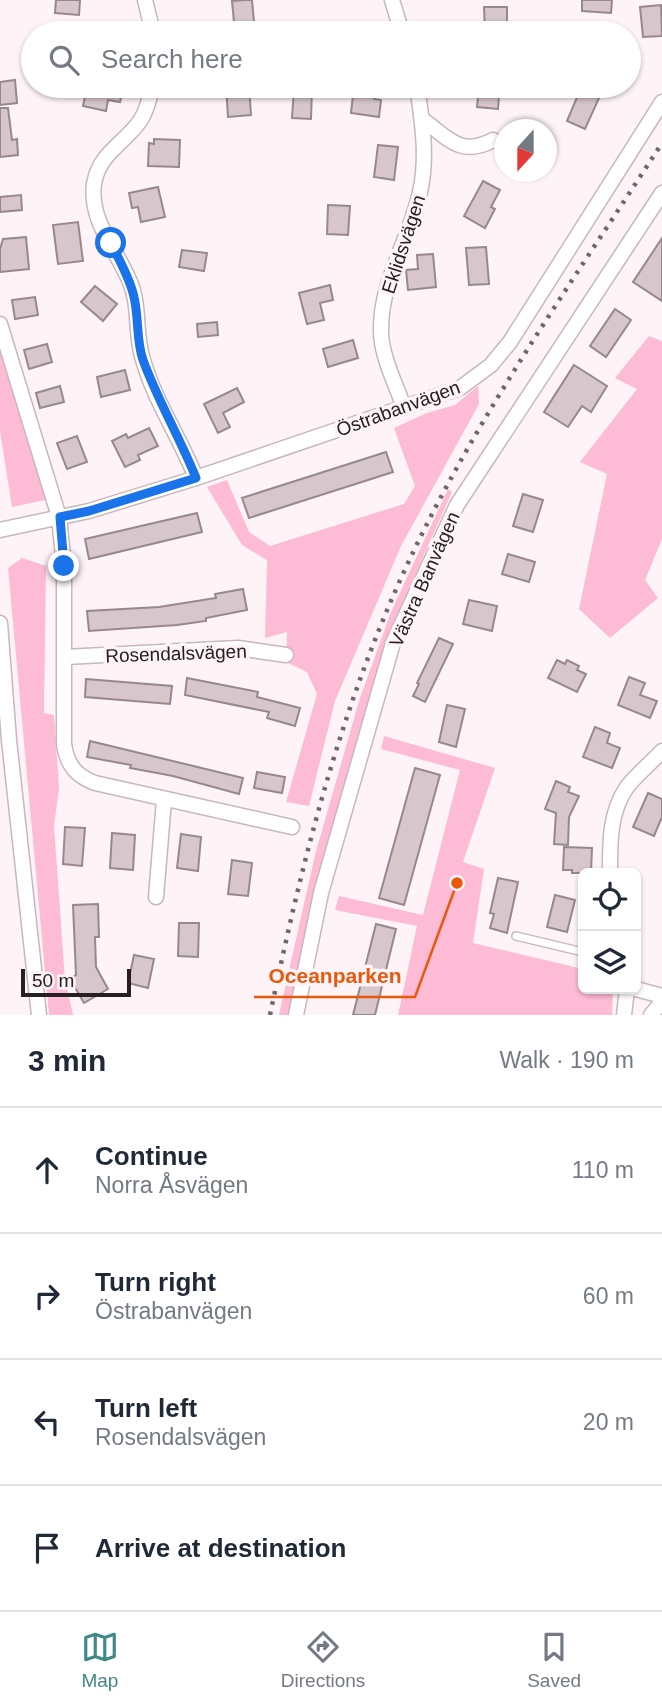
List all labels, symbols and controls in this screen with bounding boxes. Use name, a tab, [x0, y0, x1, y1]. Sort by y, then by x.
search box	[21, 21, 641, 98]
icon: search	[45, 41, 83, 79]
text: Search here	[101, 44, 243, 74]
north arrow	[494, 119, 557, 182]
street label: Eklidsvägen	[378, 192, 429, 296]
route start	[95, 227, 126, 258]
street label: Östrabanvägen	[334, 376, 463, 441]
street label: Västra Banvägen	[385, 508, 464, 650]
route end	[48, 550, 79, 581]
street label: Rosendalsvägen	[105, 641, 247, 666]
map controls	[578, 868, 641, 994]
button: locate	[578, 868, 641, 931]
button: layers	[578, 931, 641, 994]
callout: Oceanparken	[254, 955, 415, 997]
text: Oceanparken	[268, 964, 402, 987]
scale bar	[21, 966, 131, 998]
text: 50 m	[32, 970, 74, 991]
text: 3 min	[28, 1044, 106, 1077]
text: Walk · 190 m	[499, 1047, 634, 1073]
text: Continue	[95, 1141, 208, 1171]
icon: ahead	[28, 1151, 66, 1189]
text: 110 m	[572, 1157, 634, 1183]
text: Norra Åsvägen	[95, 1172, 248, 1198]
text: Turn right	[95, 1267, 216, 1297]
icon: right	[28, 1277, 66, 1315]
text: 60 m	[583, 1283, 634, 1309]
text: Östrabanvägen	[95, 1298, 252, 1324]
text: Turn left	[95, 1393, 197, 1423]
icon: left	[28, 1403, 66, 1441]
text: 20 m	[583, 1409, 634, 1435]
text: Rosendalsvägen	[95, 1424, 266, 1450]
icon: arrive	[28, 1529, 66, 1567]
text: Arrive at destination	[95, 1533, 346, 1563]
tab: Map	[81, 1628, 119, 1692]
tab: Directions	[281, 1628, 365, 1692]
tab: Saved	[527, 1628, 581, 1692]

